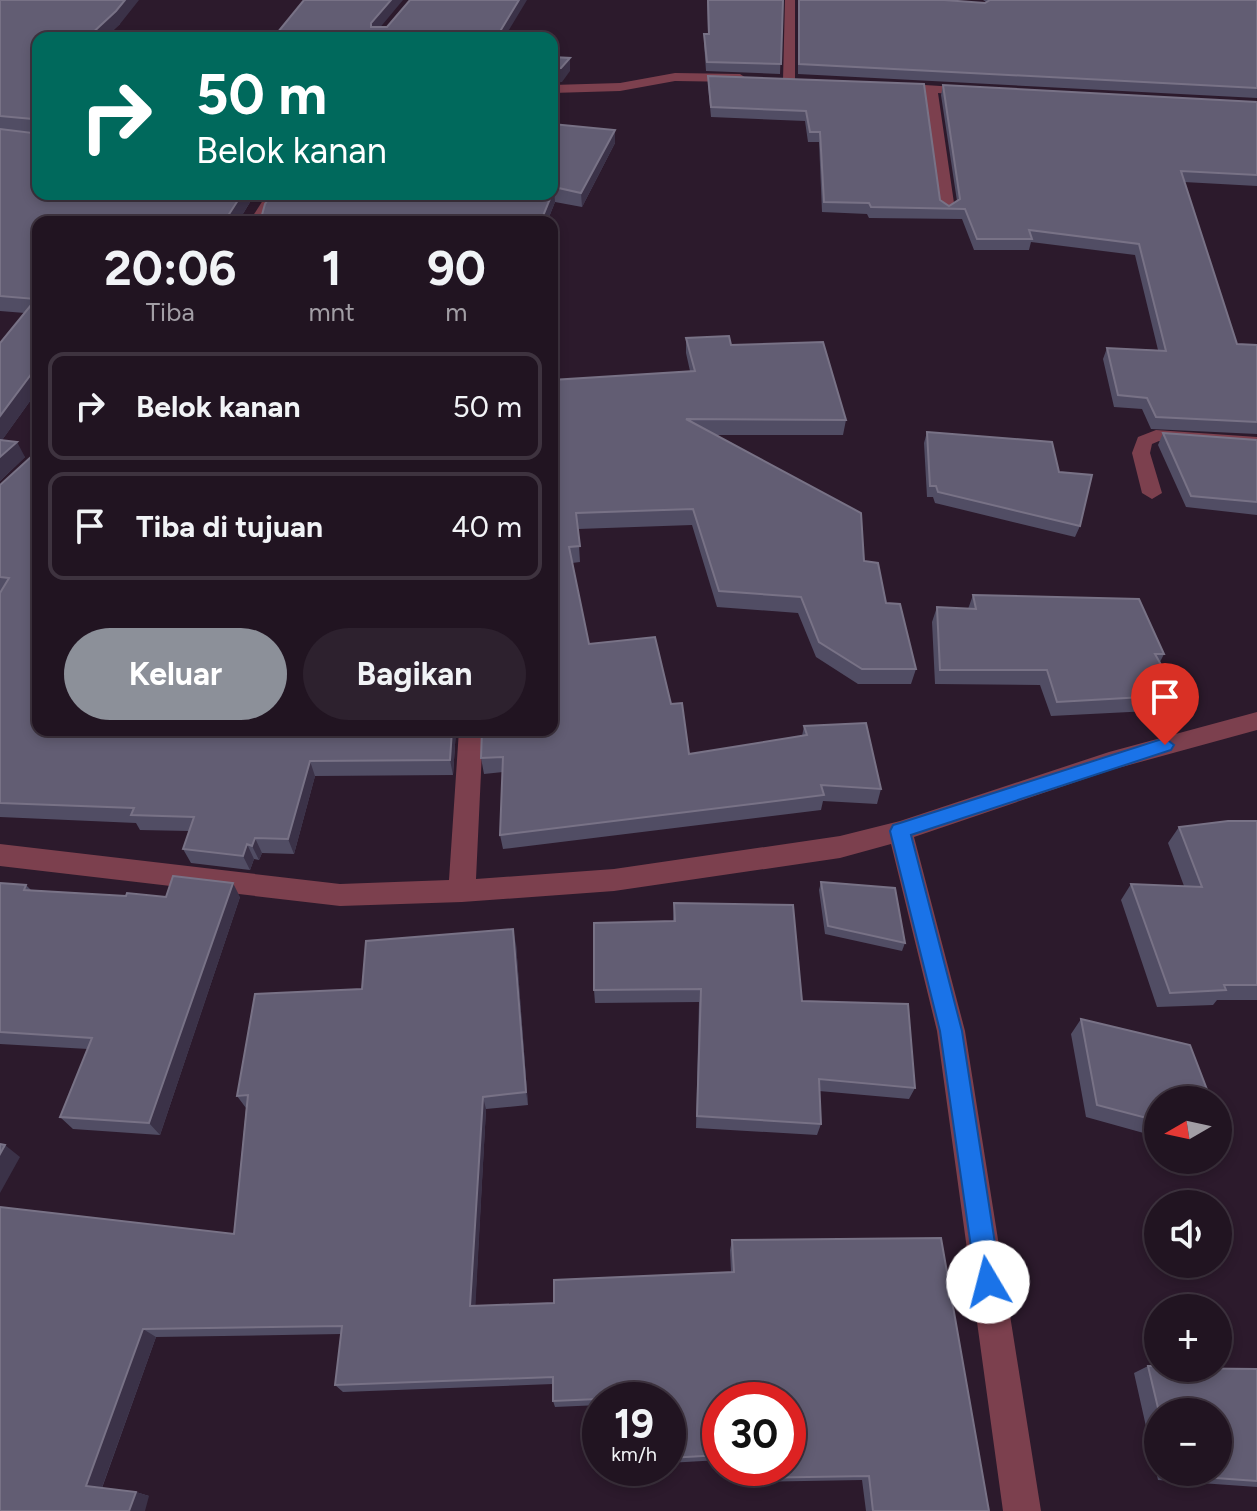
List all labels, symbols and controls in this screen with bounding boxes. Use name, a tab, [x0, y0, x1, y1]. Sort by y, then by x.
text: 50 m	[196, 61, 327, 128]
icon: right	[64, 64, 168, 168]
text: Belok kanan	[196, 129, 387, 172]
text: 20:06	[104, 239, 236, 297]
text: 1	[322, 239, 342, 297]
text: 90	[427, 239, 486, 297]
text: Tiba	[146, 296, 195, 328]
text: mnt	[308, 296, 355, 328]
text: m	[445, 296, 468, 328]
icon: right	[68, 384, 112, 428]
text: Belok kanan	[136, 388, 301, 425]
text: 50 m	[453, 388, 522, 425]
icon: arrive	[68, 504, 112, 548]
text: Tiba di tujuan	[136, 508, 323, 545]
text: 40 m	[451, 508, 522, 545]
button: Keluar	[64, 628, 287, 720]
button: Bagikan	[303, 628, 526, 720]
pin	[1131, 663, 1199, 745]
icon: arrive	[1143, 675, 1187, 719]
north arrow	[1144, 1086, 1232, 1174]
map controls	[1144, 1086, 1232, 1486]
button: sound	[1144, 1190, 1232, 1278]
position arrow	[946, 1240, 1030, 1324]
button: +	[1144, 1294, 1232, 1382]
speed limit sign: 30	[702, 1382, 806, 1486]
button: −	[1144, 1398, 1232, 1486]
text: 19	[614, 1400, 654, 1448]
text: km/h	[611, 1442, 657, 1466]

